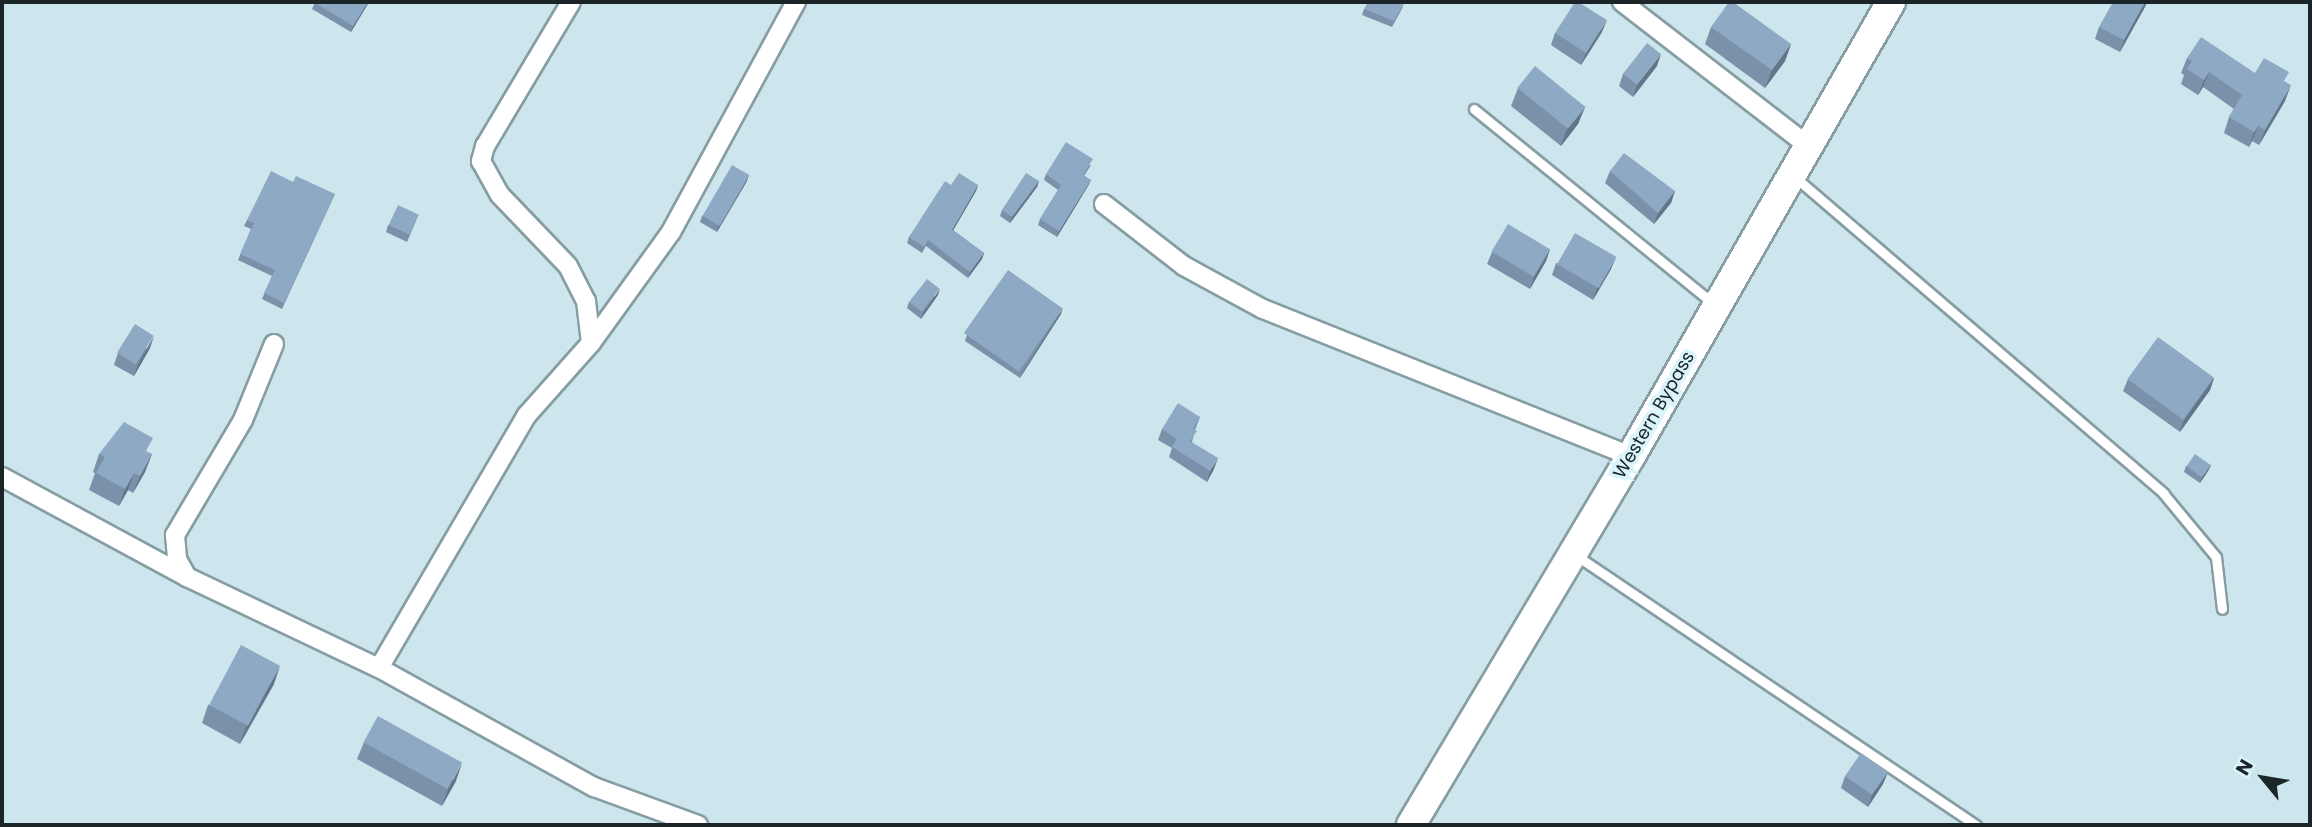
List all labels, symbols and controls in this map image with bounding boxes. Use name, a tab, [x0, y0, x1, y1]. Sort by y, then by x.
street label: Western Bypass	[1609, 348, 1699, 482]
north arrow	[2228, 743, 2298, 813]
text: N	[2229, 754, 2260, 780]

